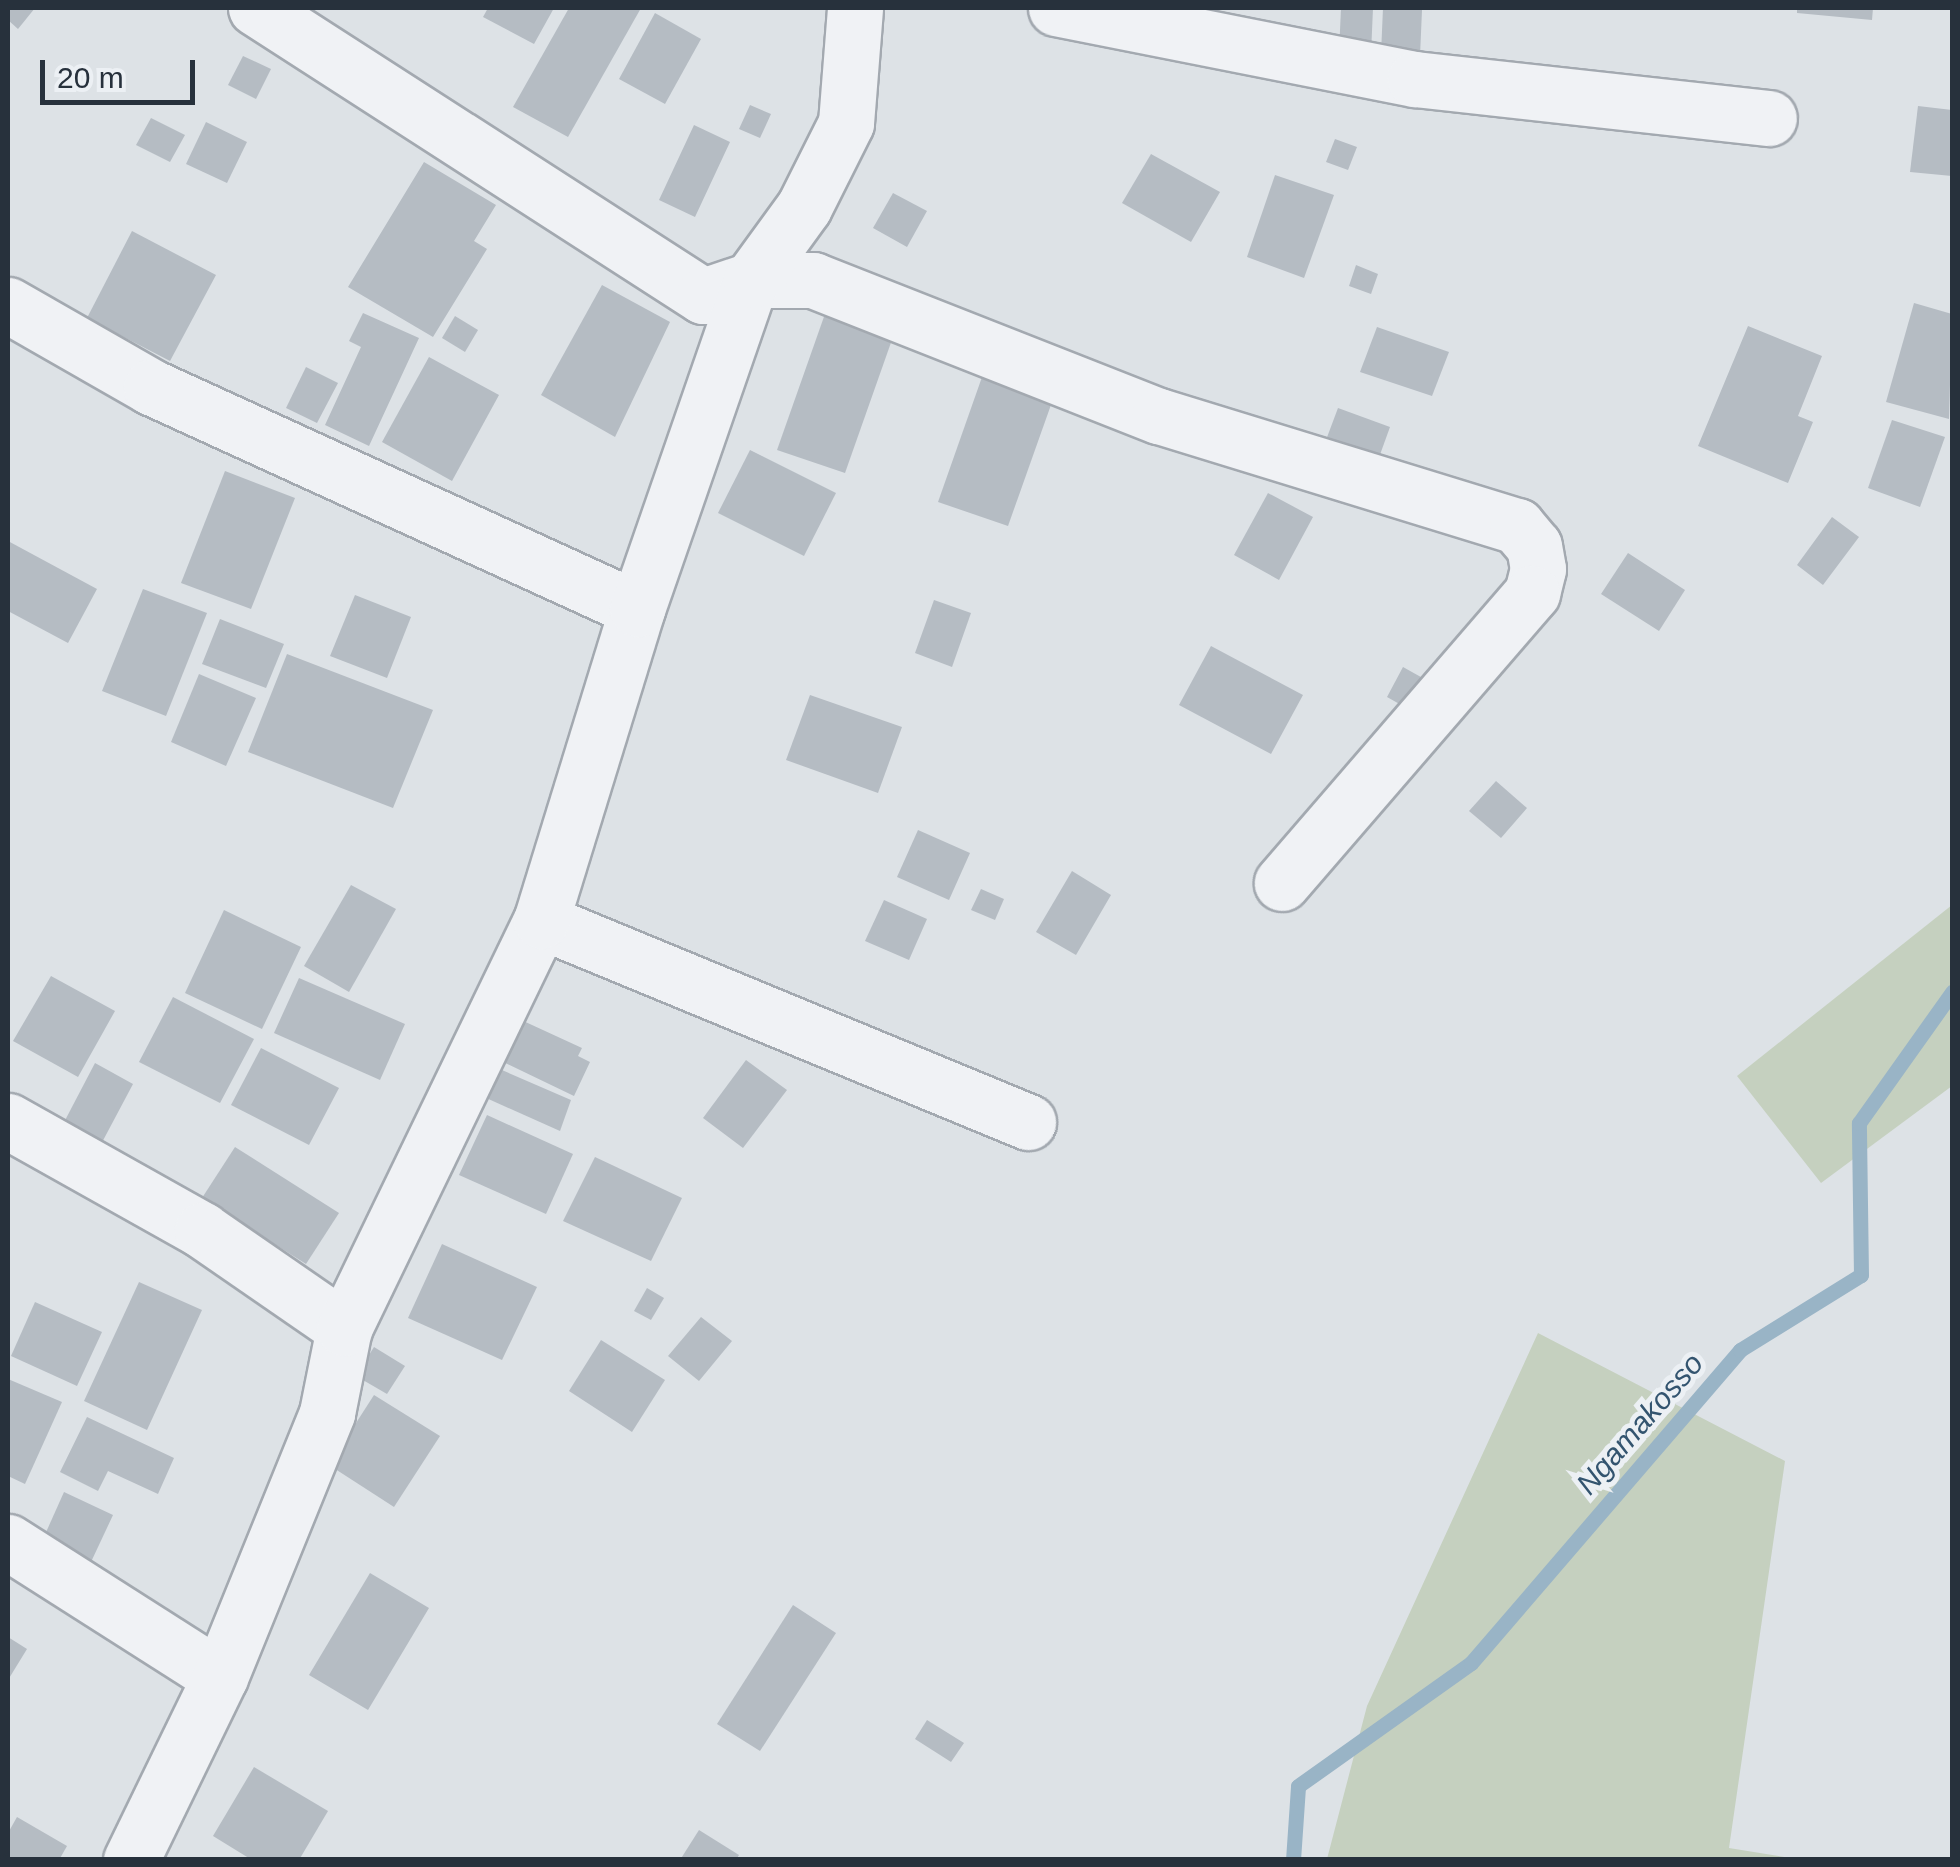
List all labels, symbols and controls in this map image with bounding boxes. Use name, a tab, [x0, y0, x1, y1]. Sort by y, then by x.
scale bar	[45, 40, 200, 102]
text: 20 m	[57, 61, 124, 94]
water label: Ngamakosso	[1569, 1346, 1711, 1502]

